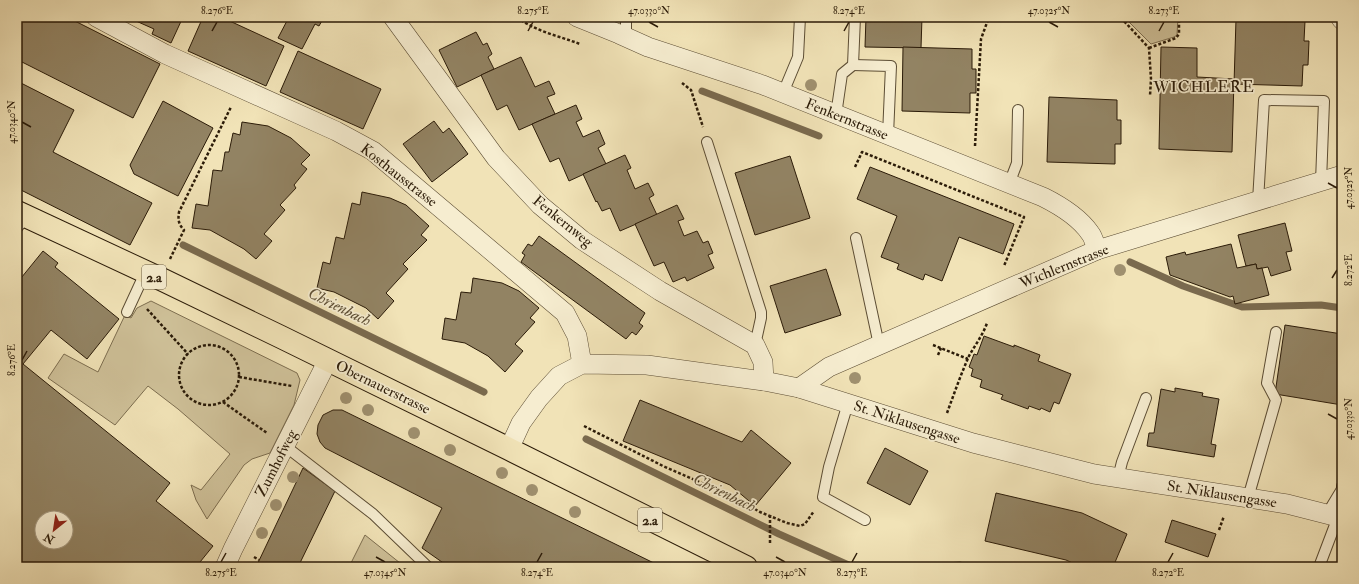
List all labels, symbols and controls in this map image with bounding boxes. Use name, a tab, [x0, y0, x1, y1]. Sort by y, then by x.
text: 8.276°E	[201, 5, 233, 17]
text: 8.275°E	[517, 5, 549, 17]
text: 47.0330°N	[628, 5, 670, 17]
text: 8.274°E	[833, 5, 865, 17]
text: 47.0325°N	[1028, 5, 1070, 17]
text: 8.273°E	[1149, 5, 1179, 17]
district label: WICHLERE	[1152, 77, 1255, 97]
street label: Fenkernstrasse	[803, 94, 891, 145]
text: 47.0340°N	[6, 100, 18, 144]
street label: Kosthausstrasse	[356, 139, 441, 211]
text: 47.0325°N	[1343, 167, 1355, 209]
street label: Fenkernweg	[529, 191, 597, 252]
street label: Wichlernstrasse	[1016, 240, 1112, 293]
text: 8.272°E	[1343, 254, 1355, 286]
road number: 2.a	[142, 265, 166, 289]
water label: Chrienbach	[305, 283, 374, 331]
text: 8.276°E	[6, 344, 18, 376]
street label: Obernauerstrasse	[332, 356, 433, 419]
street label: St. Niklausengasse	[851, 396, 962, 449]
text: 47.0330°N	[1343, 398, 1355, 440]
street label: Zumhofweg	[251, 426, 302, 500]
water label: Chrienbach	[690, 469, 759, 517]
street label: St. Niklausengasse	[1166, 476, 1278, 513]
road number: 2.a	[638, 508, 662, 532]
north arrow	[34, 510, 74, 550]
text: N	[41, 530, 58, 547]
text: 8.275°E	[205, 567, 237, 579]
text: 47.0345°N	[364, 567, 406, 579]
text: 8.274°E	[521, 567, 553, 579]
text: 47.0340°N	[763, 567, 807, 579]
text: 8.273°E	[837, 567, 867, 579]
text: 8.272°E	[1152, 567, 1184, 579]

